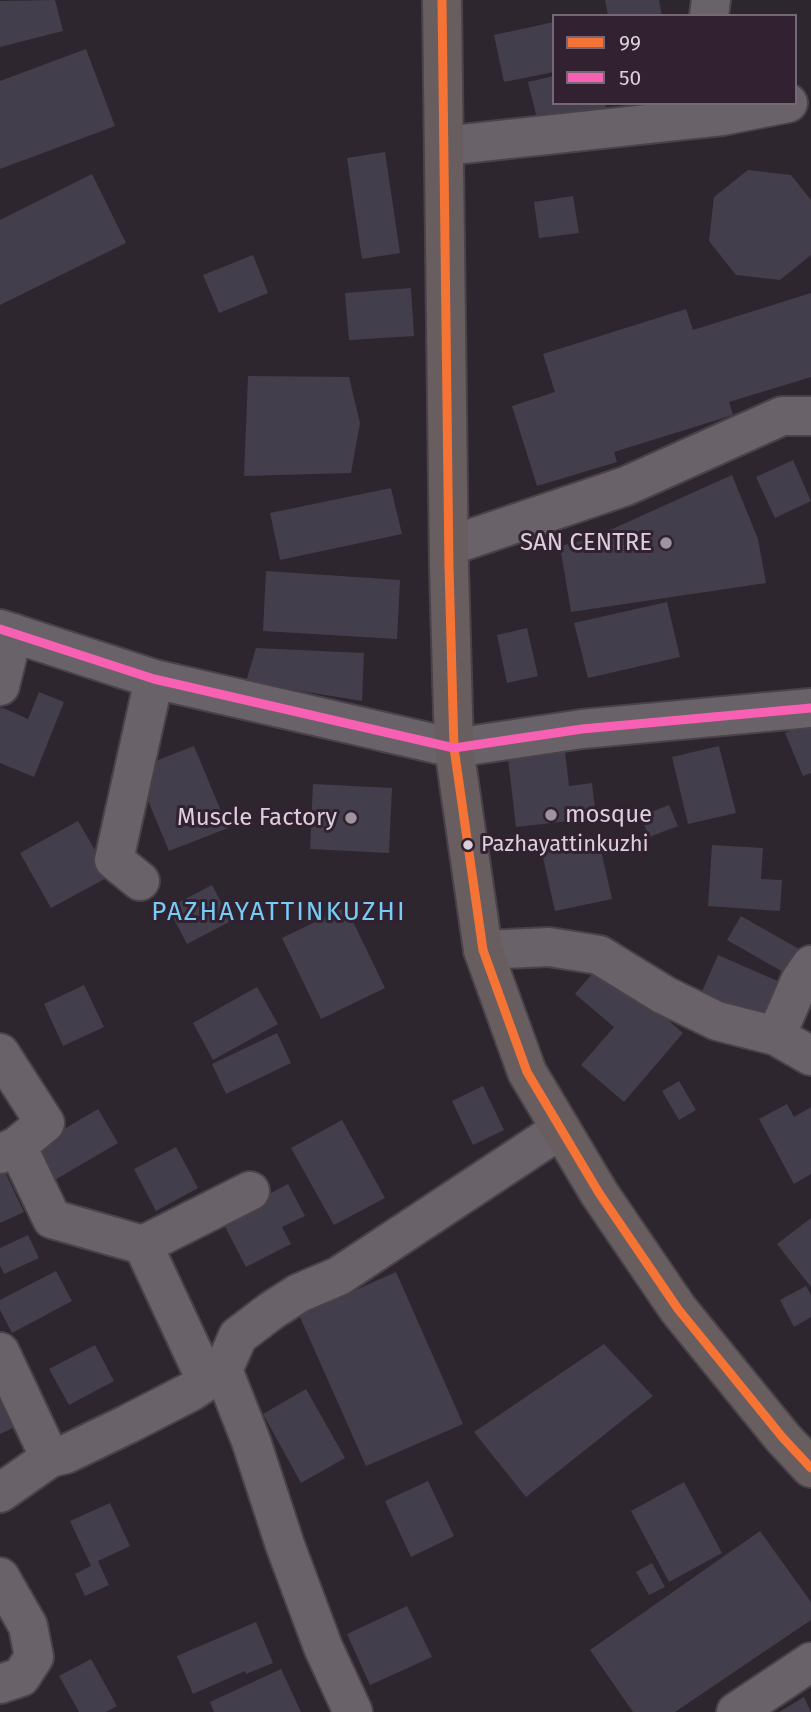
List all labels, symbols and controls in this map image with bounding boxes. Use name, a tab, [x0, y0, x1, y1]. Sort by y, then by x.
legend	[552, 14, 797, 105]
text: 99	[619, 30, 641, 56]
text: 50	[619, 65, 641, 91]
place label: SAN CENTRE	[520, 529, 652, 557]
marker: SAN CENTRE	[658, 535, 674, 551]
place label: mosque	[565, 801, 652, 829]
place label: Muscle Factory	[177, 804, 337, 832]
marker: mosque	[543, 807, 559, 823]
marker: Muscle Factory	[343, 810, 359, 826]
place label: Pazhayattinkuzhi	[481, 832, 649, 858]
marker: Pazhayattinkuzhi	[461, 838, 475, 852]
district label: PAZHAYATTINKUZHI	[153, 897, 405, 929]

